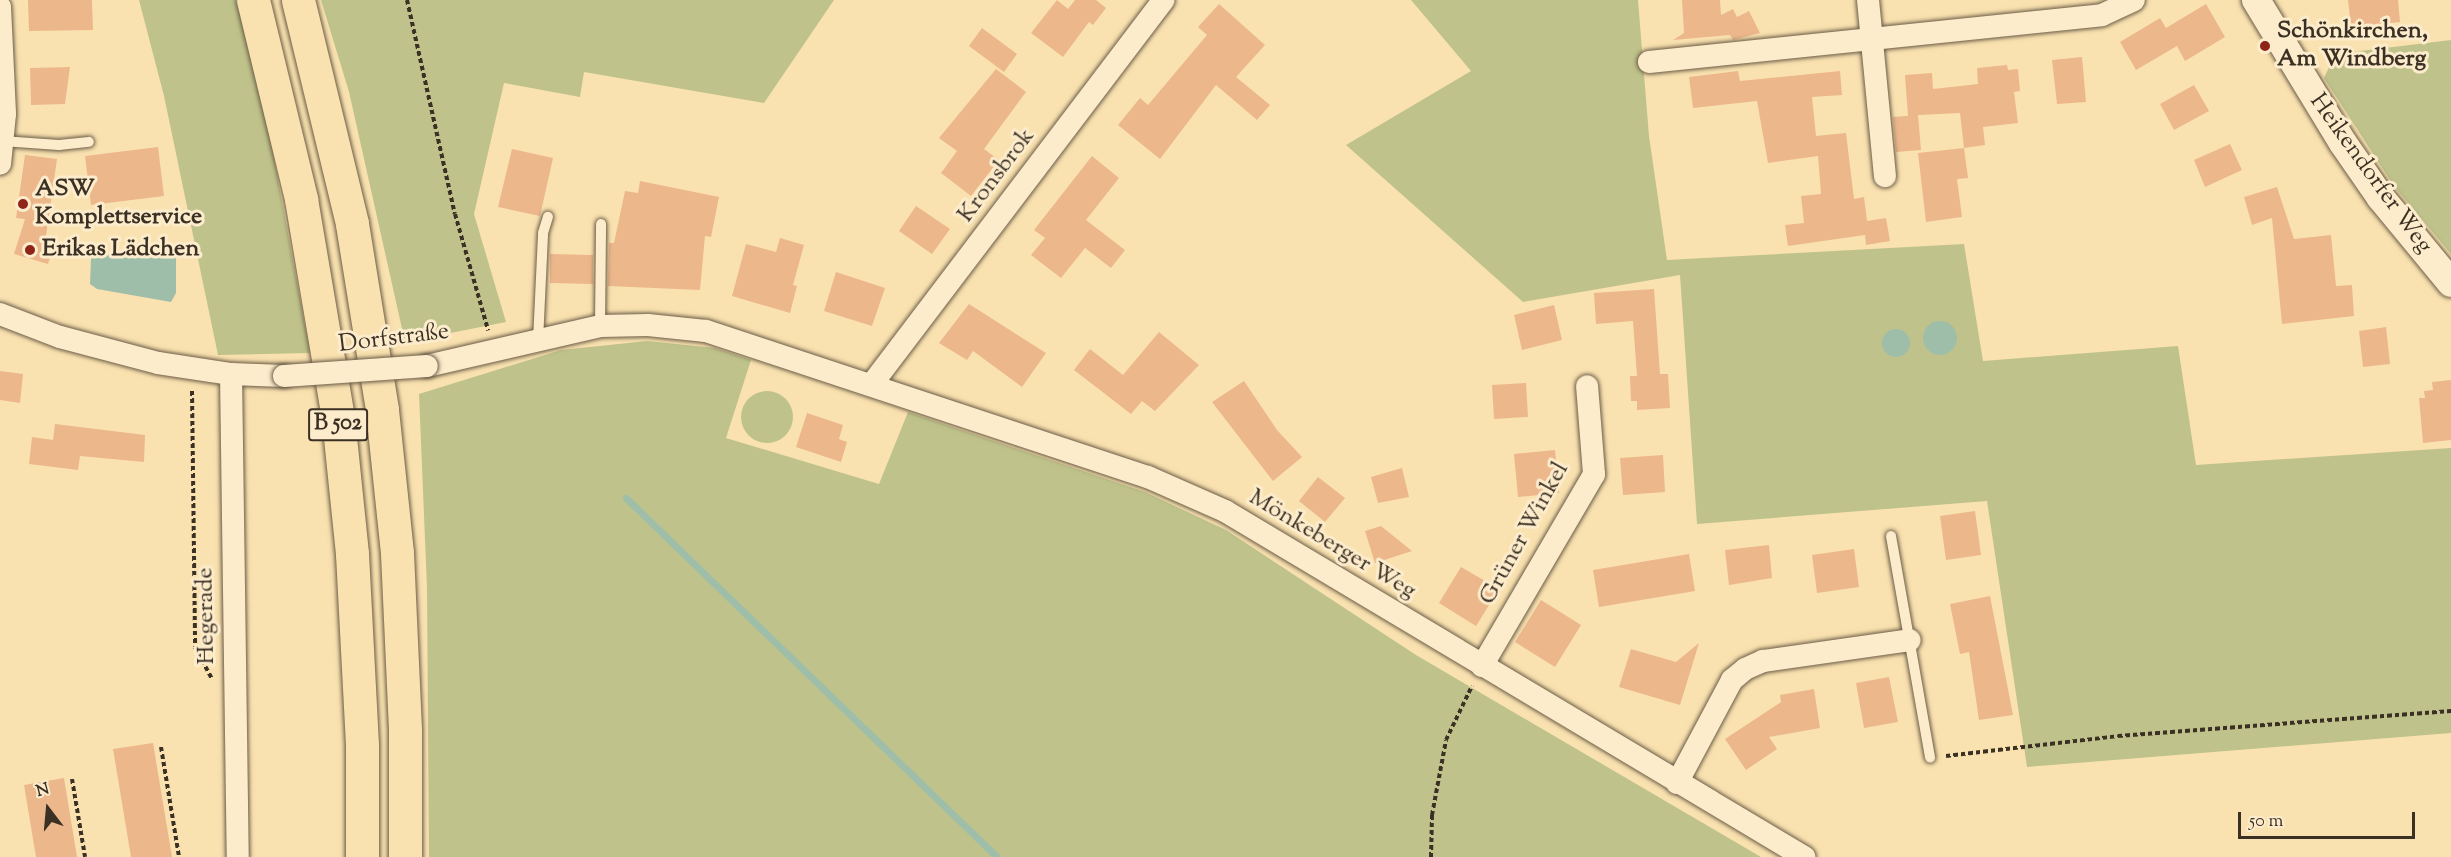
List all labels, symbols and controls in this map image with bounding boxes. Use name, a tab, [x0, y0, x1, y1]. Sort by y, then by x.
place label: Schönkirchen, Am Windberg	[2277, 18, 2428, 74]
marker: Schönkirchen, Am Windberg	[2258, 39, 2272, 53]
street label: Heikendorfer Weg	[2302, 88, 2438, 260]
street label: Kronsbrok	[952, 123, 1042, 229]
place label: ASW Komplettservice	[35, 176, 202, 232]
marker: ASW Komplettservice	[16, 197, 30, 211]
place label: Erikas Lädchen	[42, 236, 199, 264]
marker: Erikas Lädchen	[23, 243, 37, 257]
street label: Dorfstraße	[337, 318, 451, 360]
road number: B 502	[308, 406, 368, 444]
street label: Grüner Winkel	[1474, 458, 1576, 610]
street label: Mönkeberger Weg	[1243, 484, 1421, 606]
street label: Hegerade	[192, 567, 222, 665]
text: N	[34, 778, 52, 804]
north arrow	[18, 779, 78, 839]
scale bar	[2241, 800, 2418, 838]
text: 50 m	[2249, 809, 2283, 835]

